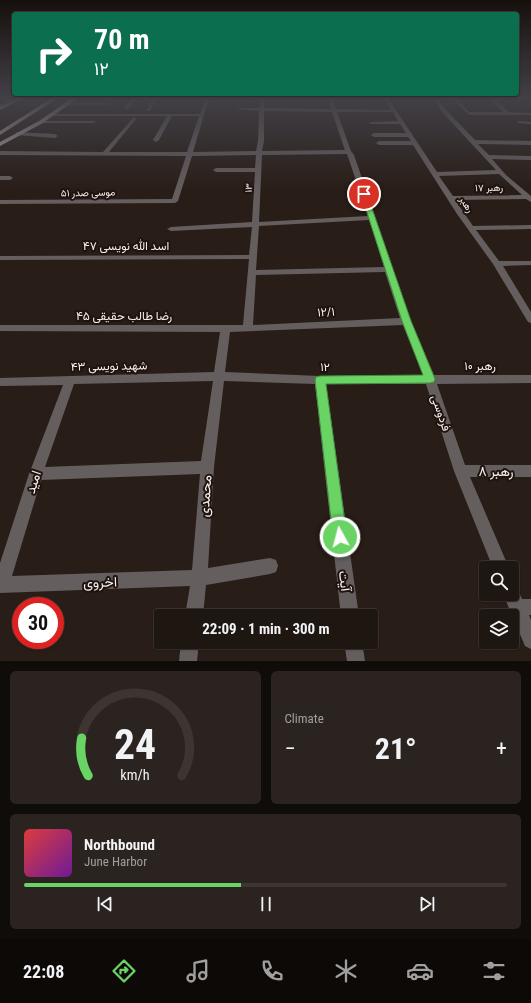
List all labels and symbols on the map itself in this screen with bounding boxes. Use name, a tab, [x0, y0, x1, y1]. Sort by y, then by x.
pin	[347, 177, 381, 211]
street label: رهبر ۱۷	[475, 182, 503, 194]
street label: ۱۳	[243, 183, 254, 193]
street label: موسی صدر ۵۱	[61, 187, 115, 199]
street label: رهبر	[456, 193, 476, 215]
street label: ۴۷ اسد الله نویسی	[83, 239, 169, 254]
street label: ۱۲/۱	[317, 305, 335, 319]
street label: ۴۵ رضا طالب حقیقی	[76, 309, 172, 324]
street label: ۴۳ شهید نویسی	[70, 358, 148, 375]
street label: رهبر ۱۰	[464, 359, 496, 374]
street label: ۱۲	[320, 360, 330, 374]
street label: فردوسی	[427, 393, 454, 433]
street label: رهبر ۸	[478, 463, 514, 480]
street label: امید	[22, 468, 44, 496]
street label: محمدی	[196, 474, 215, 518]
position arrow	[319, 516, 361, 558]
street label: آیت	[336, 570, 354, 594]
street label: اخروی	[83, 573, 117, 592]
speed limit sign: 30	[12, 597, 64, 649]

